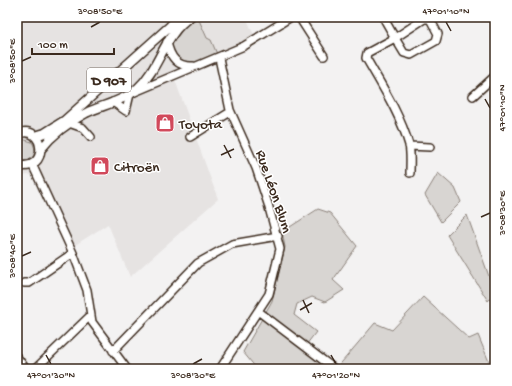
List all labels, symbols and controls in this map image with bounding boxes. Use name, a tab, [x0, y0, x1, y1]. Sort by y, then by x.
text: 3°08'50"E	[77, 6, 123, 18]
text: 47°01'10"N	[422, 6, 470, 18]
scale bar	[32, 30, 114, 56]
text: 3°08'50"E	[7, 38, 19, 84]
text: 100 m	[37, 39, 68, 53]
road number: D 907	[87, 68, 131, 92]
text: 47°01'10"N	[497, 84, 509, 132]
shop icon: Toyota	[154, 112, 176, 134]
place label: Toyota	[178, 116, 223, 134]
street label: Rue Léon Blum	[251, 148, 296, 236]
shop icon: Citroën	[89, 155, 111, 177]
place label: Citroën	[114, 159, 159, 177]
text: 3°08'30"E	[497, 190, 509, 236]
text: 3°08'40"E	[7, 233, 19, 279]
text: 47°01'30"N	[27, 370, 76, 382]
text: 3°08'30"E	[170, 370, 216, 382]
text: 47°01'20"N	[312, 370, 360, 382]

